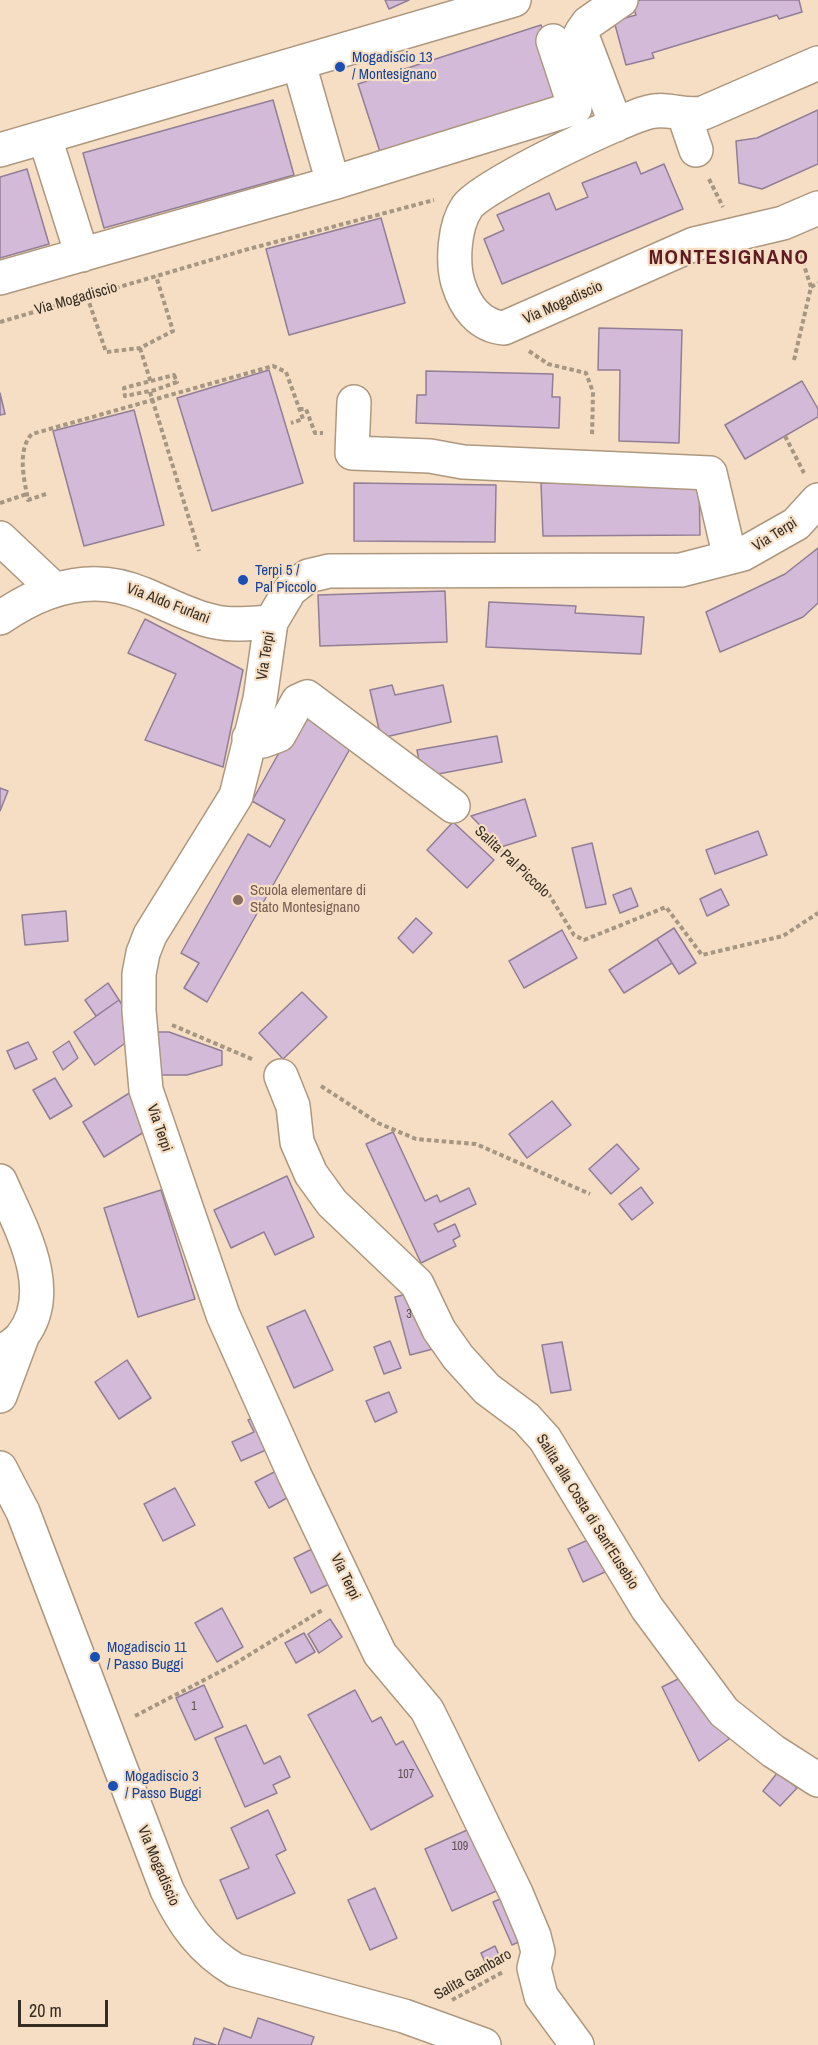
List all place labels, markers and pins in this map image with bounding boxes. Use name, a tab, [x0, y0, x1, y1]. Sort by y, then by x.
place label: Mogadiscio 13 / Montesignano	[352, 49, 437, 84]
marker: Mogadiscio 13 / Montesignano	[333, 60, 347, 74]
place label: Terpi 5 / Pal Piccolo	[255, 562, 317, 597]
marker: Terpi 5 / Pal Piccolo	[236, 573, 250, 587]
place label: Scuola elementare di Stato Montesignano	[250, 882, 366, 917]
marker: Scuola elementare di Stato Montesignano	[231, 893, 245, 907]
place label: Mogadiscio 11 / Passo Buggi	[107, 1639, 187, 1674]
marker: Mogadiscio 11 / Passo Buggi	[88, 1650, 102, 1664]
place label: Mogadiscio 3 / Passo Buggi	[125, 1768, 202, 1803]
marker: Mogadiscio 3 / Passo Buggi	[106, 1779, 120, 1793]

